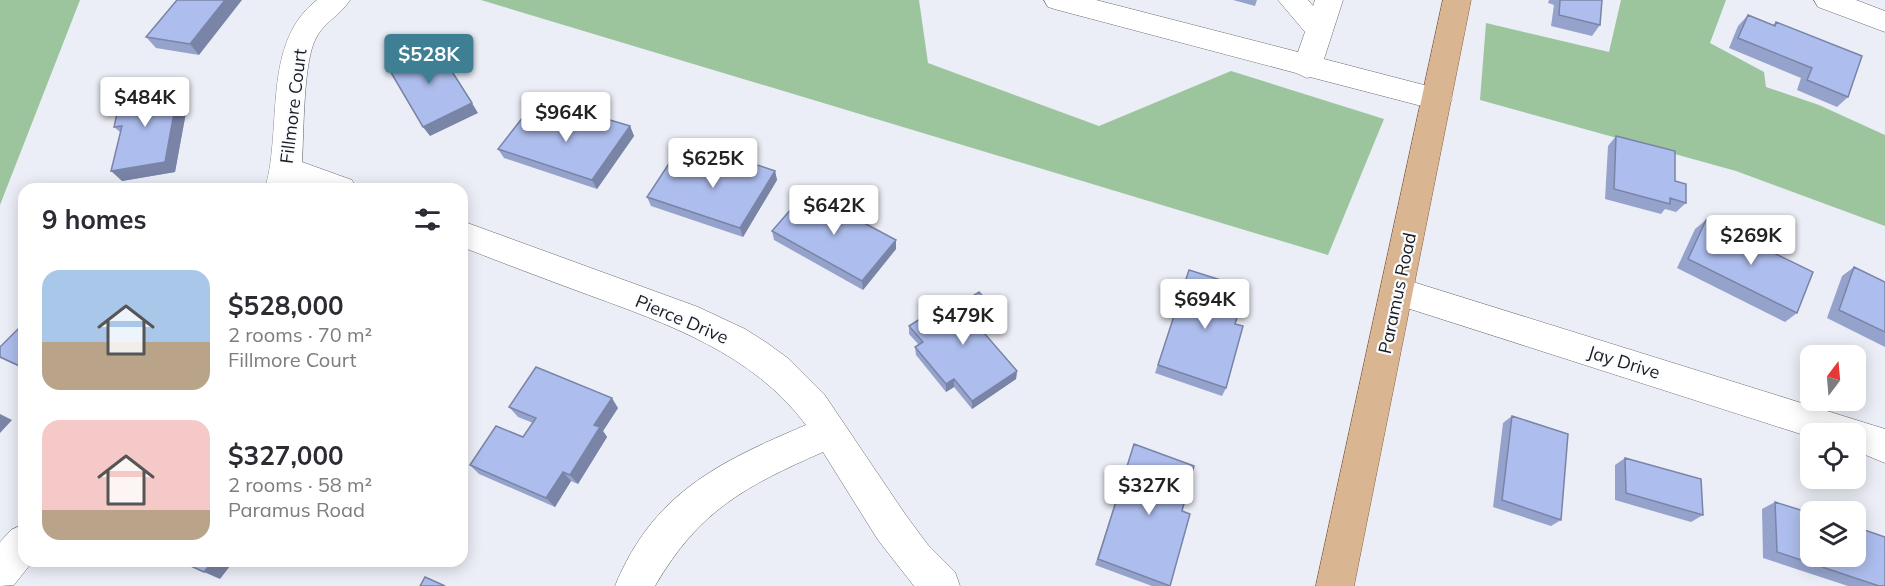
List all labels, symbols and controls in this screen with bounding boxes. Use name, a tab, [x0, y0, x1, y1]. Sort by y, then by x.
pin: $528K	[387, 34, 471, 85]
text: $528K	[398, 41, 460, 66]
street label: Fillmore Court	[275, 47, 311, 165]
pin: $484K	[103, 77, 187, 128]
text: $484K	[114, 84, 176, 109]
pin: $964K	[524, 92, 608, 143]
text: $964K	[535, 99, 597, 124]
pin: $625K	[671, 138, 755, 189]
text: $625K	[682, 145, 744, 170]
pin: $642K	[792, 185, 876, 236]
text: $642K	[803, 192, 865, 217]
text: 9 homes	[42, 203, 146, 236]
icon: filters	[411, 203, 444, 236]
pin: $269K	[1709, 215, 1793, 266]
text: $269K	[1720, 222, 1782, 247]
street label: Paramus Road	[1373, 230, 1421, 356]
pin: $694K	[1163, 279, 1247, 330]
text: $694K	[1174, 286, 1236, 311]
text: $528,000	[228, 289, 344, 322]
street label: Pierce Drive	[632, 289, 732, 349]
icon: home	[90, 294, 162, 366]
pin: $479K	[921, 295, 1005, 346]
text: $479K	[932, 302, 994, 327]
text: 2 rooms · 70 m²	[228, 322, 372, 347]
street label: Jay Drive	[1585, 340, 1663, 384]
north arrow	[1800, 345, 1866, 411]
map controls	[1800, 345, 1866, 567]
text: Fillmore Court	[228, 347, 356, 372]
button: locate	[1800, 423, 1866, 489]
text: $327,000	[228, 439, 344, 472]
icon: home	[90, 444, 162, 516]
pin: $327K	[1107, 465, 1191, 516]
text: 2 rooms · 58 m²	[228, 472, 372, 497]
text: $327K	[1118, 472, 1180, 497]
text: Paramus Road	[228, 497, 365, 522]
button: layers	[1800, 501, 1866, 567]

